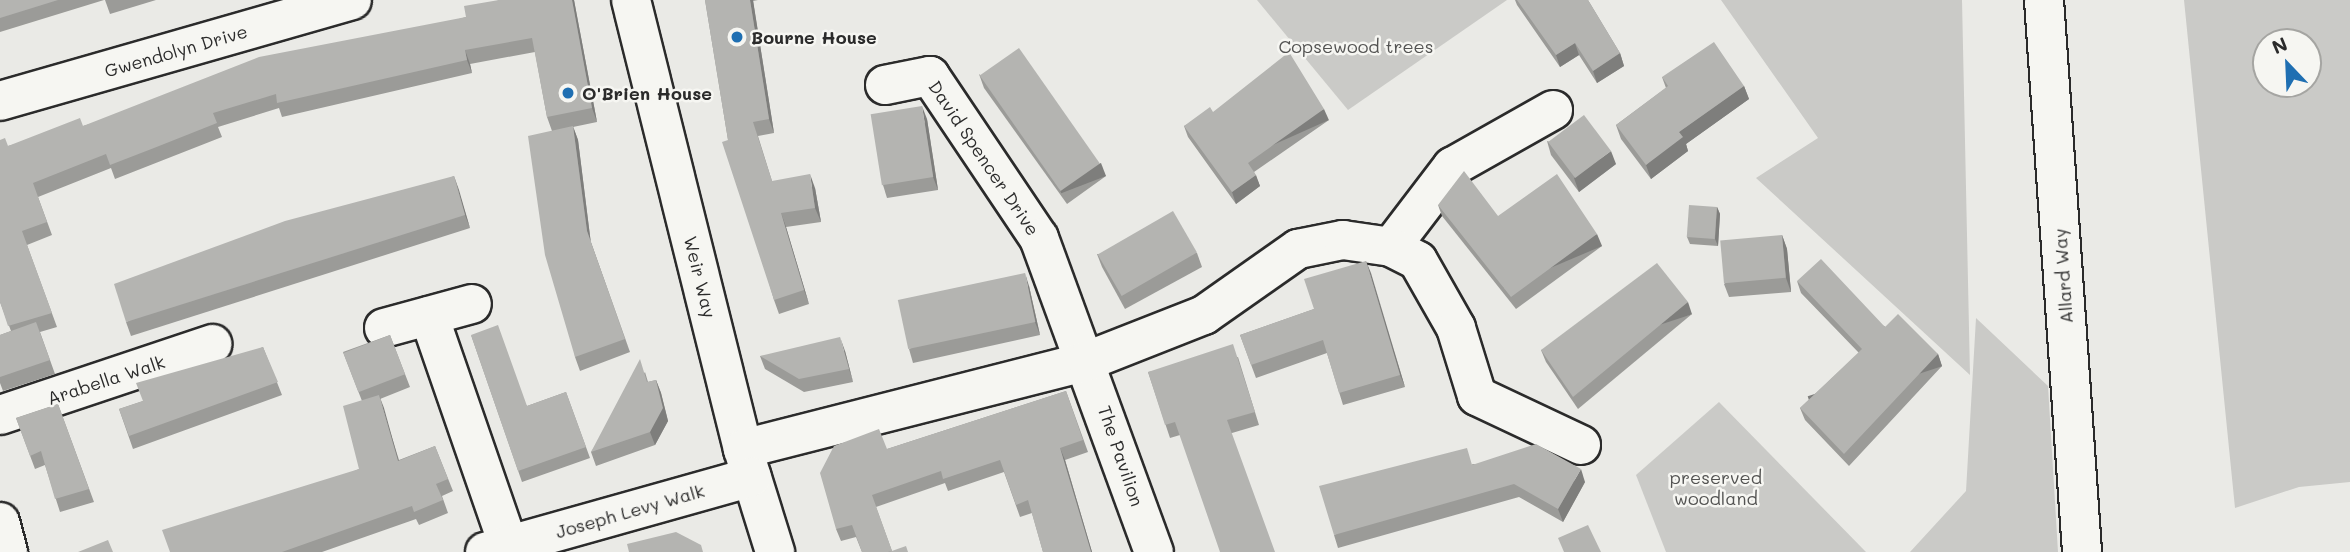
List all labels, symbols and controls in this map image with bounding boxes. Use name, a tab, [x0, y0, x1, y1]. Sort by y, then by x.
street label: Gwendolyn Drive	[102, 20, 250, 82]
place label: Bourne House	[751, 26, 877, 48]
north arrow	[2252, 28, 2322, 98]
marker: Bourne House	[729, 29, 745, 45]
text: N	[2268, 31, 2291, 59]
park label: Copsewood trees	[1279, 35, 1433, 57]
street label: David Spencer Drive	[924, 76, 1044, 240]
place label: O'Brien House	[582, 82, 712, 104]
marker: O'Brien House	[560, 85, 576, 101]
street label: Allard Way	[2049, 228, 2077, 324]
street label: Weir Way	[679, 234, 721, 320]
street label: Arabella Walk	[44, 351, 168, 409]
street label: The Pavilion	[1094, 403, 1148, 509]
park label: preserved woodland	[1670, 467, 1762, 510]
street label: Joseph Levy Walk	[553, 479, 707, 543]

